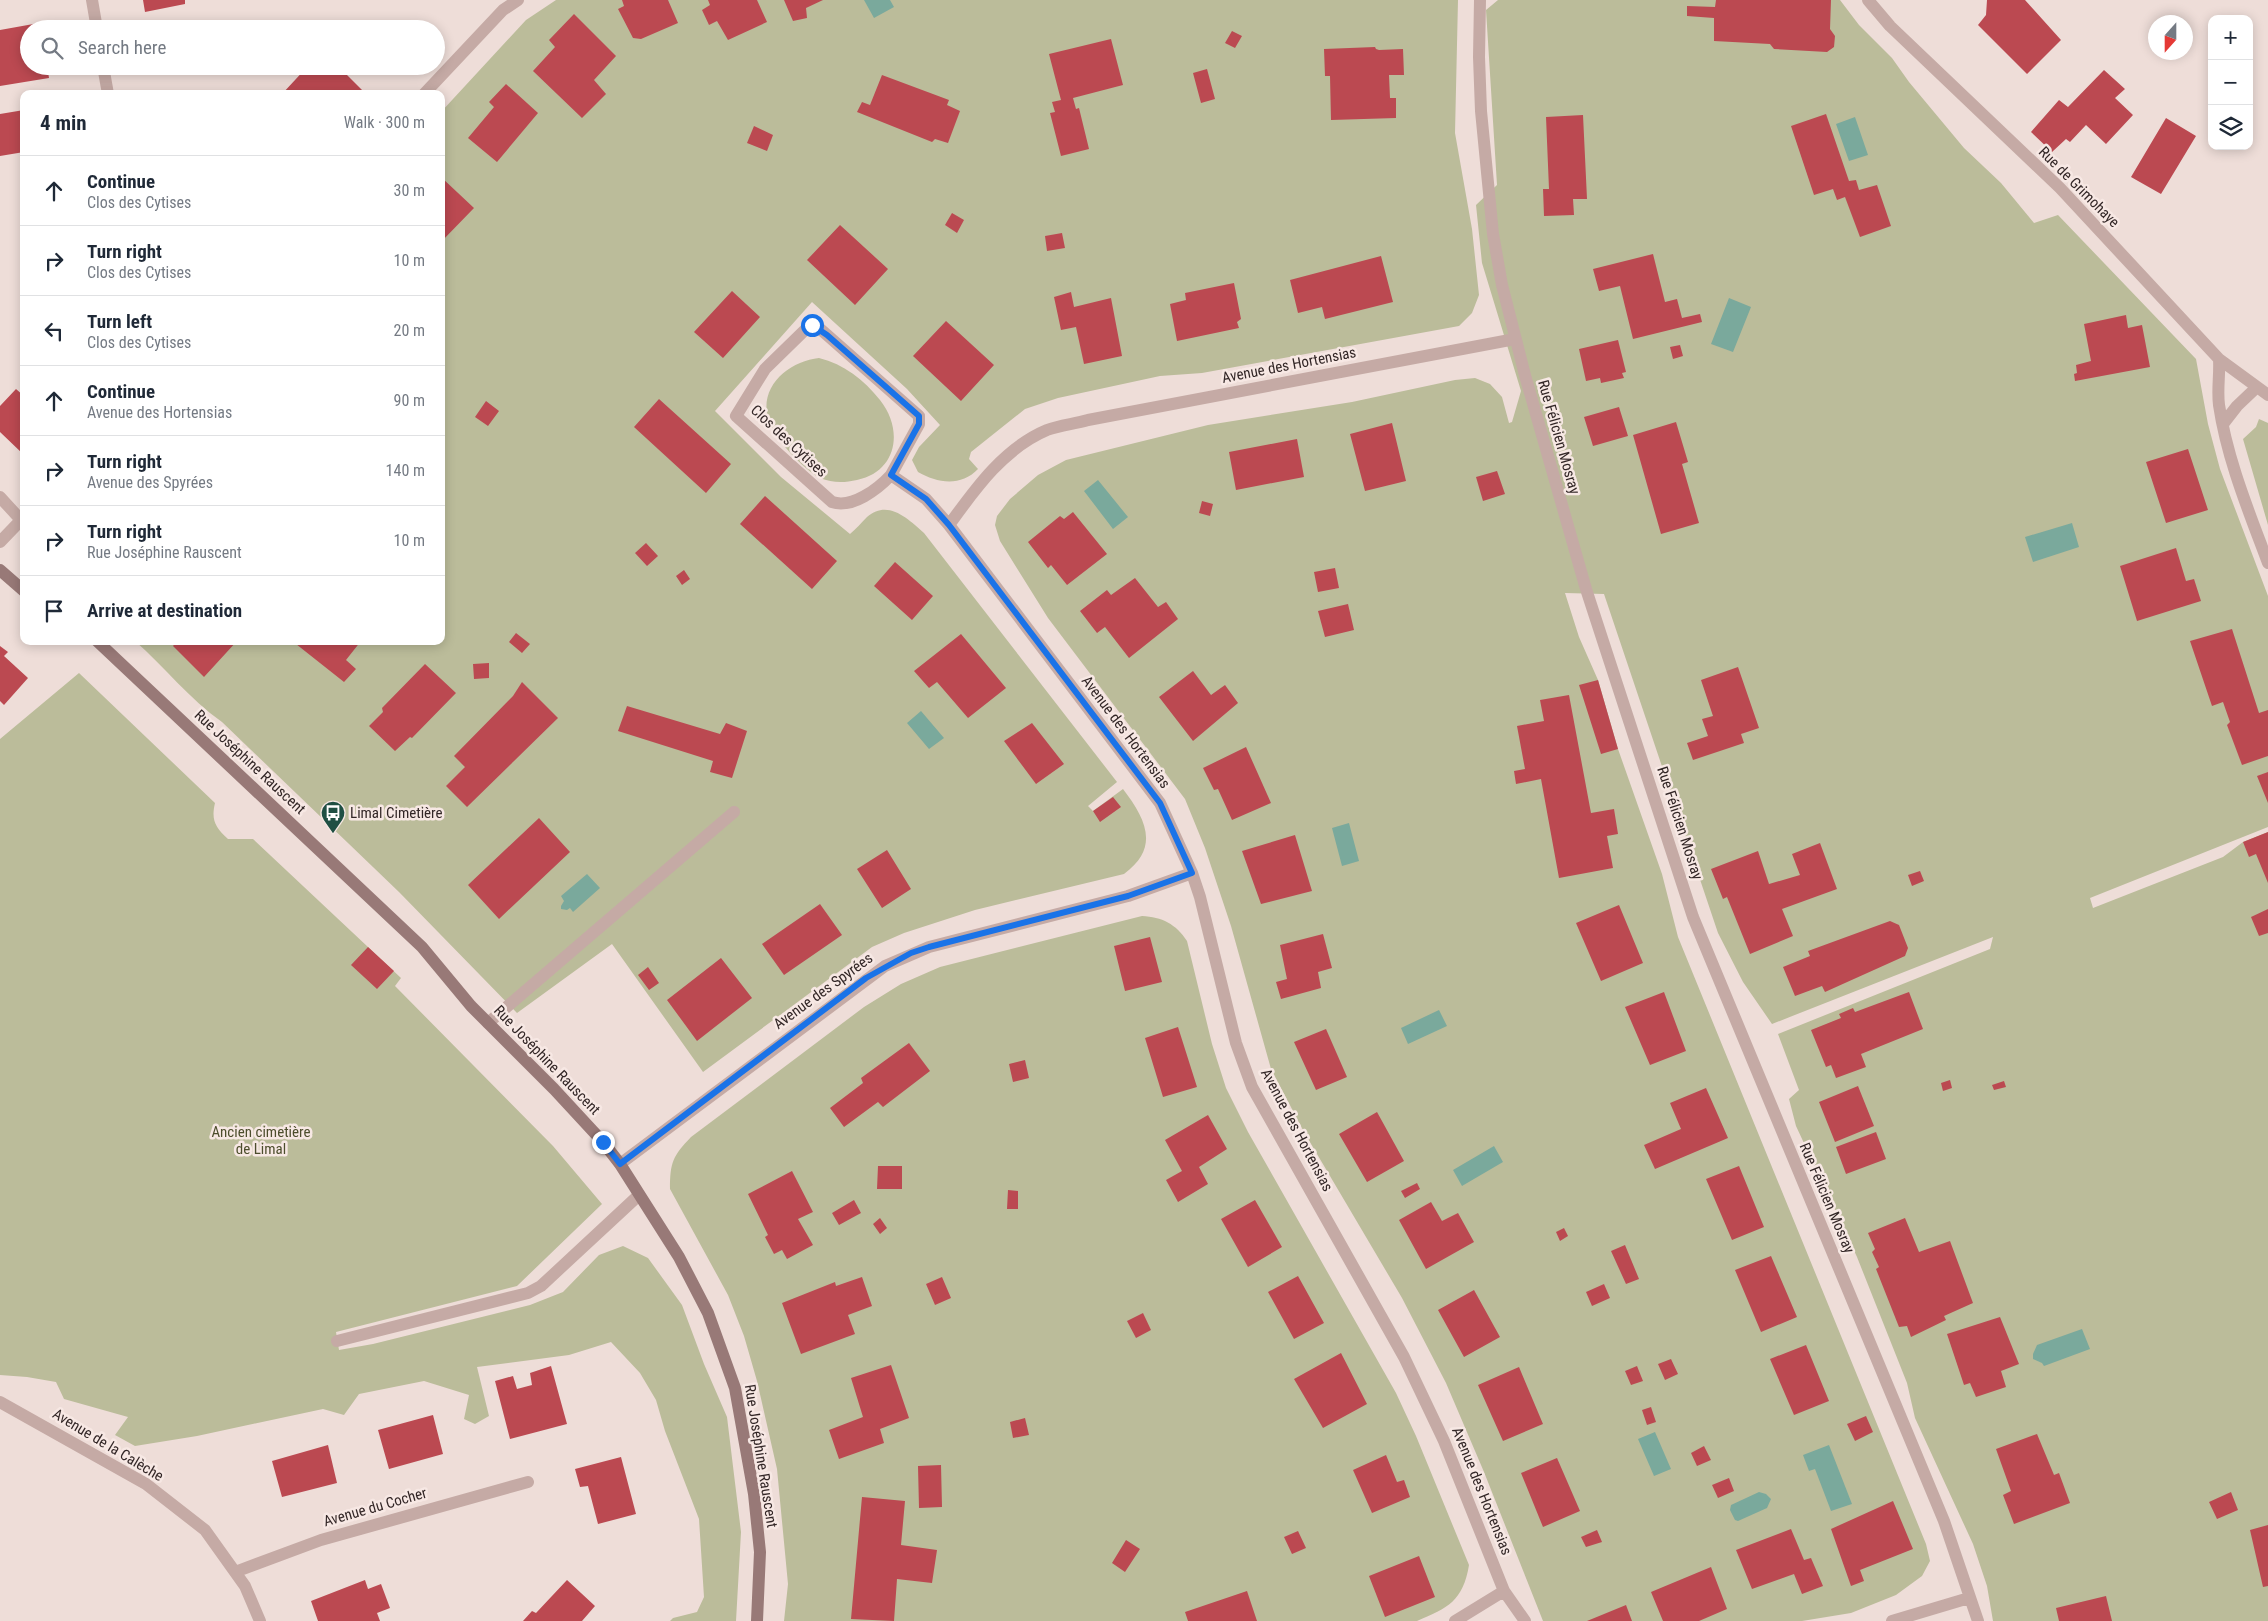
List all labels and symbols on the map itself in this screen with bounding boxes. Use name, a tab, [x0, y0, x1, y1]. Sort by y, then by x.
north arrow	[2148, 15, 2193, 60]
street label: Rue de Grimohaye	[2035, 143, 2123, 231]
route start	[801, 314, 824, 337]
street label: Avenue des Hortensias	[1220, 343, 1358, 387]
street label: Rue Félicien Mosray	[1534, 378, 1584, 496]
street label: Clos des Cytises	[747, 401, 831, 481]
street label: Avenue des Hortensias	[1078, 672, 1174, 792]
street label: Rue Joséphine Rauscent	[191, 706, 309, 818]
street label: Rue Félicien Mosray	[1653, 764, 1707, 882]
bus stop icon: Limal Cimetière	[320, 800, 346, 834]
place label: Limal Cimetière	[350, 804, 443, 822]
street label: Avenue des Spyrées	[770, 949, 876, 1033]
street label: Rue Joséphine Rauscent	[490, 1002, 604, 1118]
street label: Avenue des Hortensias	[1257, 1066, 1337, 1194]
park label: Ancien cimetière de Limal	[211, 1123, 311, 1158]
route end	[592, 1131, 615, 1154]
street label: Rue Félicien Mosray	[1796, 1140, 1858, 1256]
street label: Rue Joséphine Rauscent	[741, 1383, 781, 1529]
street label: Avenue de la Calèche	[49, 1405, 167, 1485]
street label: Avenue des Hortensias	[1448, 1424, 1516, 1558]
street label: Avenue du Cocher	[321, 1484, 429, 1530]

